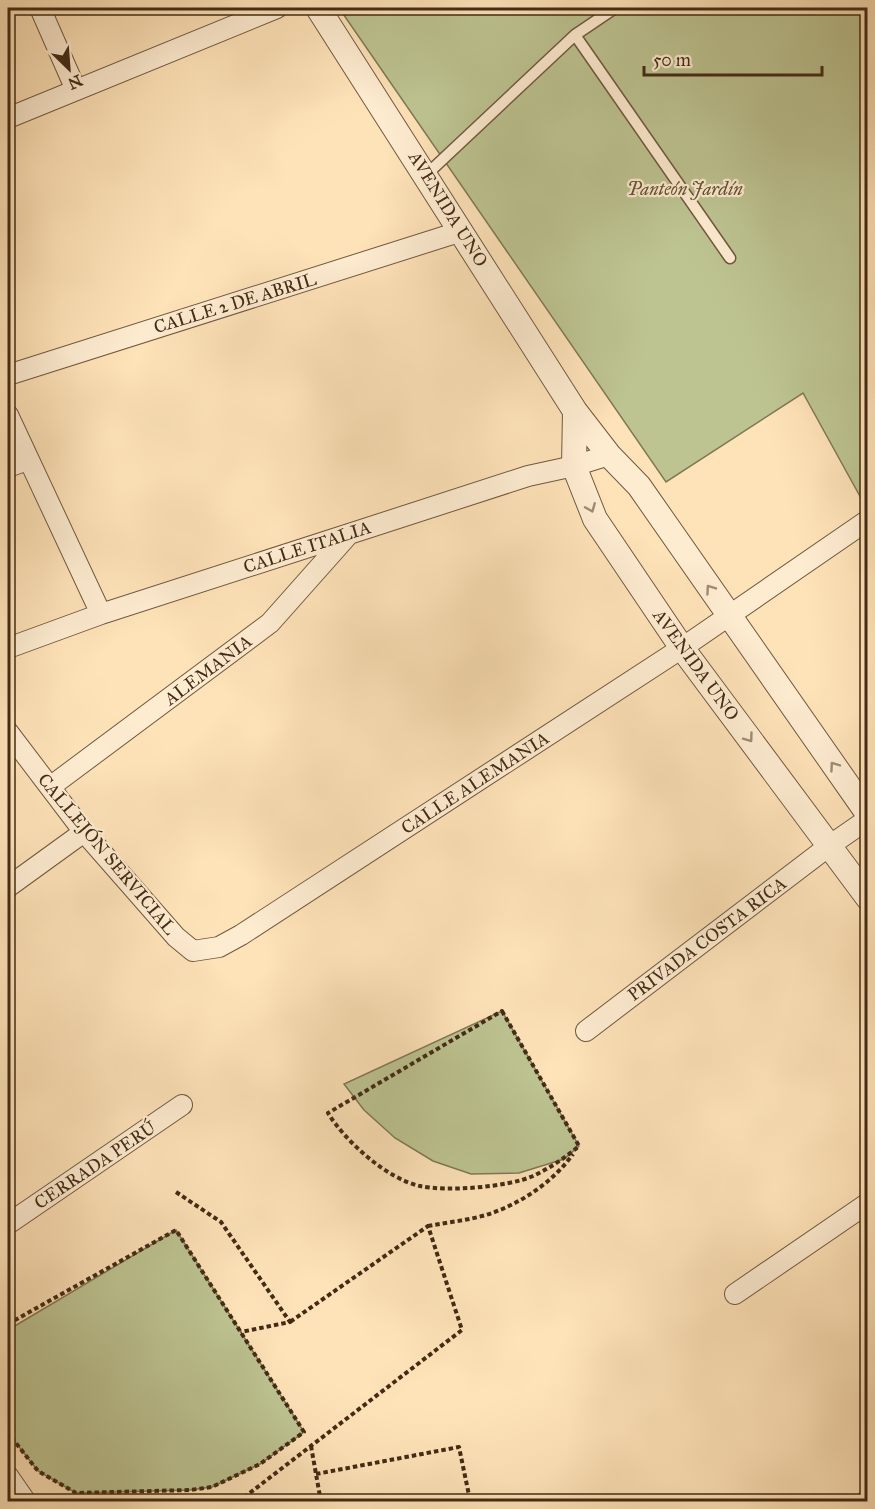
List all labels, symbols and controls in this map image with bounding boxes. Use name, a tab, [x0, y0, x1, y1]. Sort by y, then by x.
north arrow	[39, 39, 99, 99]
scale bar	[644, 39, 822, 77]
text: 50 m	[653, 49, 691, 71]
text: N	[65, 71, 85, 94]
street label: AVENIDA UNO	[403, 146, 492, 271]
park label: Panteón Jardín	[627, 178, 743, 200]
street label: CALLE 2 DE ABRIL	[151, 268, 320, 338]
one-way arrow	[584, 502, 596, 513]
street label: CALLE ITALIA	[240, 516, 374, 578]
one-way arrow	[706, 585, 717, 596]
street label: AVENIDA UNO	[648, 604, 744, 725]
street label: ALEMANIA	[159, 630, 256, 711]
street label: CALLE ALEMANIA	[397, 727, 553, 839]
one-way arrow	[742, 732, 753, 743]
one-way arrow	[830, 762, 841, 773]
street label: CALLEJÓN SERVICIAL	[32, 768, 183, 940]
street label: PRIVADA COSTA RICA	[623, 872, 791, 1006]
street label: CERRADA PERÚ	[29, 1114, 161, 1214]

